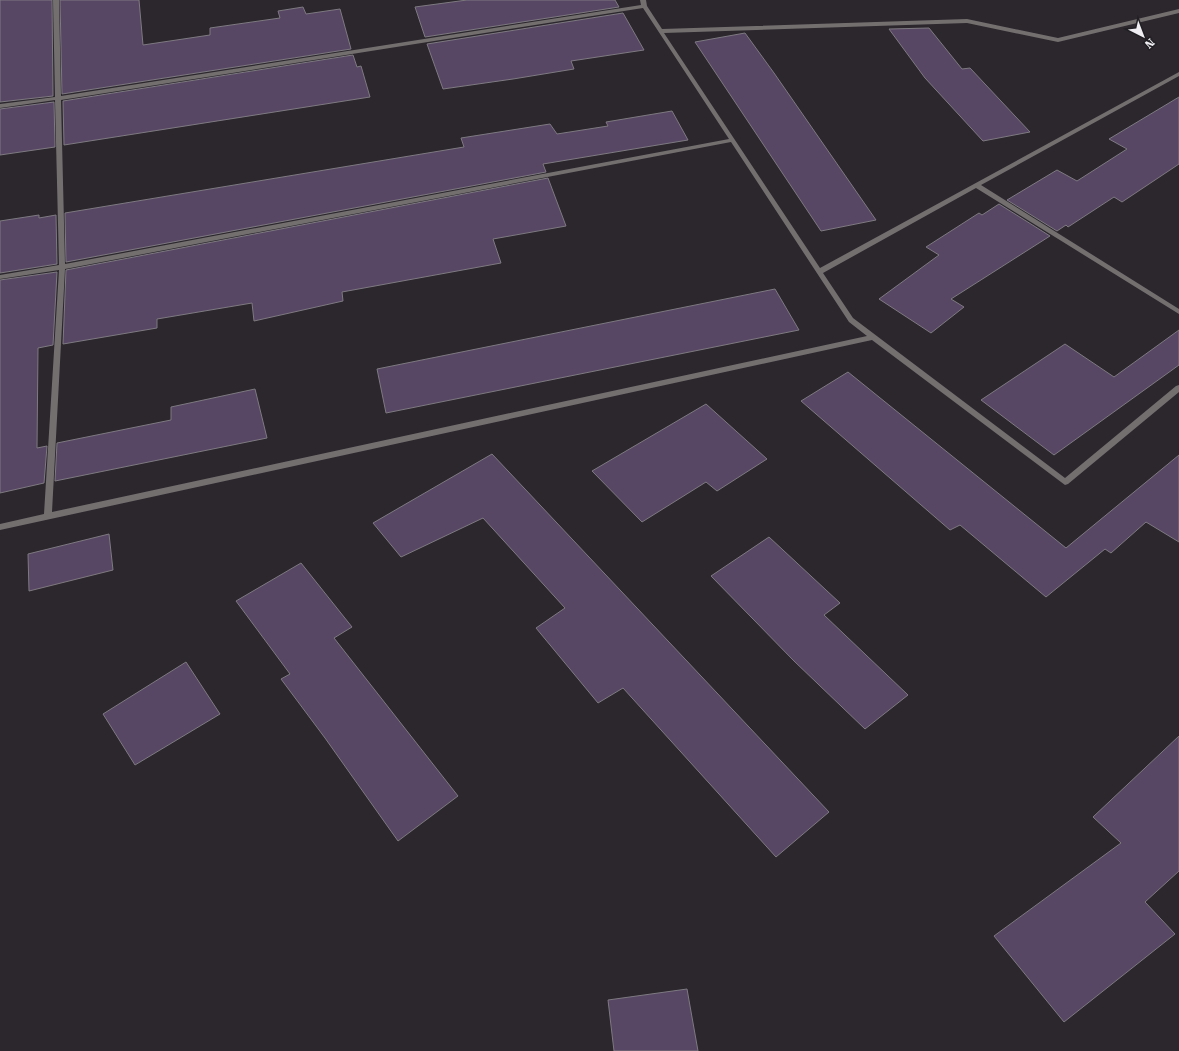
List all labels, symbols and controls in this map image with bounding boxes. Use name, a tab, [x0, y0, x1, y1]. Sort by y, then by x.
north arrow	[1123, 16, 1163, 56]
text: N	[1141, 35, 1157, 51]

